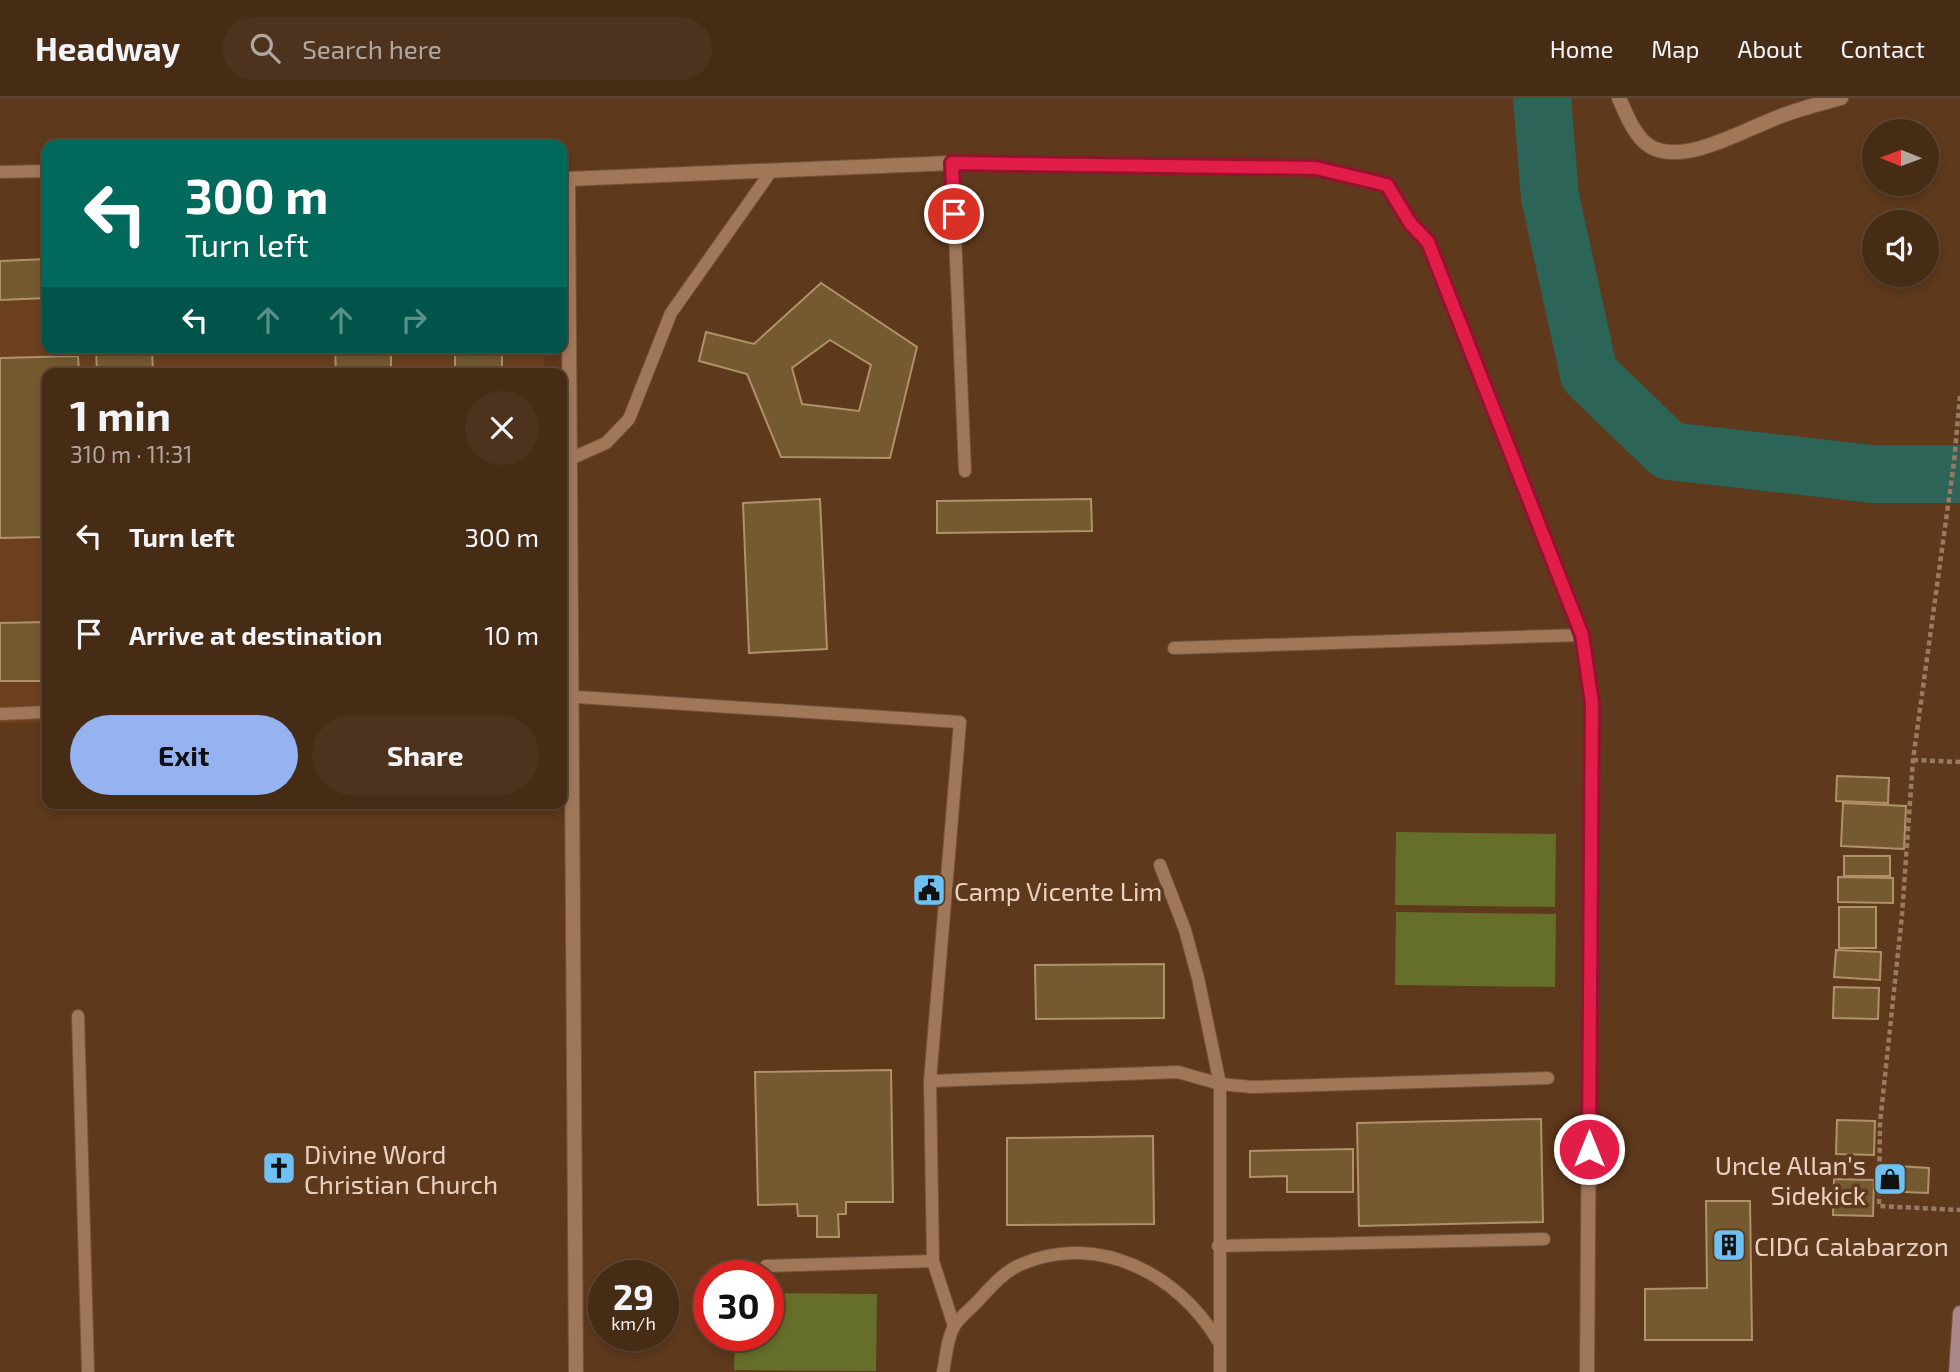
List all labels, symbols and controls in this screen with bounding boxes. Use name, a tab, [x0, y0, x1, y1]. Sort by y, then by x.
search box	[222, 17, 712, 80]
text: Headway	[35, 28, 180, 68]
icon: search	[246, 29, 284, 67]
text: Search here	[302, 33, 442, 64]
text: Home	[1550, 34, 1613, 63]
text: Map	[1651, 34, 1699, 63]
text: About	[1737, 34, 1803, 63]
text: Contact	[1841, 34, 1925, 63]
north arrow	[1862, 119, 1939, 196]
map controls	[1862, 119, 1939, 287]
text: 300 m	[185, 165, 328, 224]
icon: left	[70, 168, 161, 259]
pin	[924, 184, 984, 244]
icon: arrive	[935, 195, 973, 233]
button: sound	[1862, 210, 1939, 287]
text: Turn left	[185, 225, 309, 263]
icon: left	[176, 301, 214, 339]
icon: ahead	[249, 301, 287, 339]
icon: ahead	[322, 301, 360, 339]
icon: right	[395, 301, 433, 339]
text: 1 min	[70, 389, 171, 439]
button: close	[465, 391, 539, 465]
text: 310 m · 11:31	[70, 440, 192, 468]
icon: left	[70, 517, 108, 555]
text: Turn left	[129, 521, 235, 552]
text: 300 m	[465, 521, 539, 552]
icon: arrive	[70, 615, 108, 653]
text: Arrive at destination	[129, 619, 382, 650]
text: 10 m	[484, 619, 539, 650]
button: Exit	[70, 715, 298, 795]
button: Share	[312, 715, 539, 795]
public building icon: Camp Vicente Lim	[910, 871, 948, 909]
place label: Camp Vicente Lim	[954, 875, 1162, 906]
position arrow	[1552, 1112, 1626, 1186]
place label: Divine Word Christian Church	[304, 1138, 498, 1199]
church icon: Divine Word Christian Church	[260, 1149, 298, 1187]
place label: Uncle Allan's Sidekick	[1715, 1149, 1866, 1210]
shop icon: Uncle Allan's Sidekick	[1871, 1160, 1909, 1198]
building icon: CIDG Calabarzon	[1710, 1226, 1748, 1264]
place label: CIDG Calabarzon	[1754, 1230, 1949, 1261]
speed limit sign: 30	[693, 1260, 784, 1351]
text: 29	[613, 1275, 654, 1317]
text: km/h	[611, 1312, 656, 1334]

